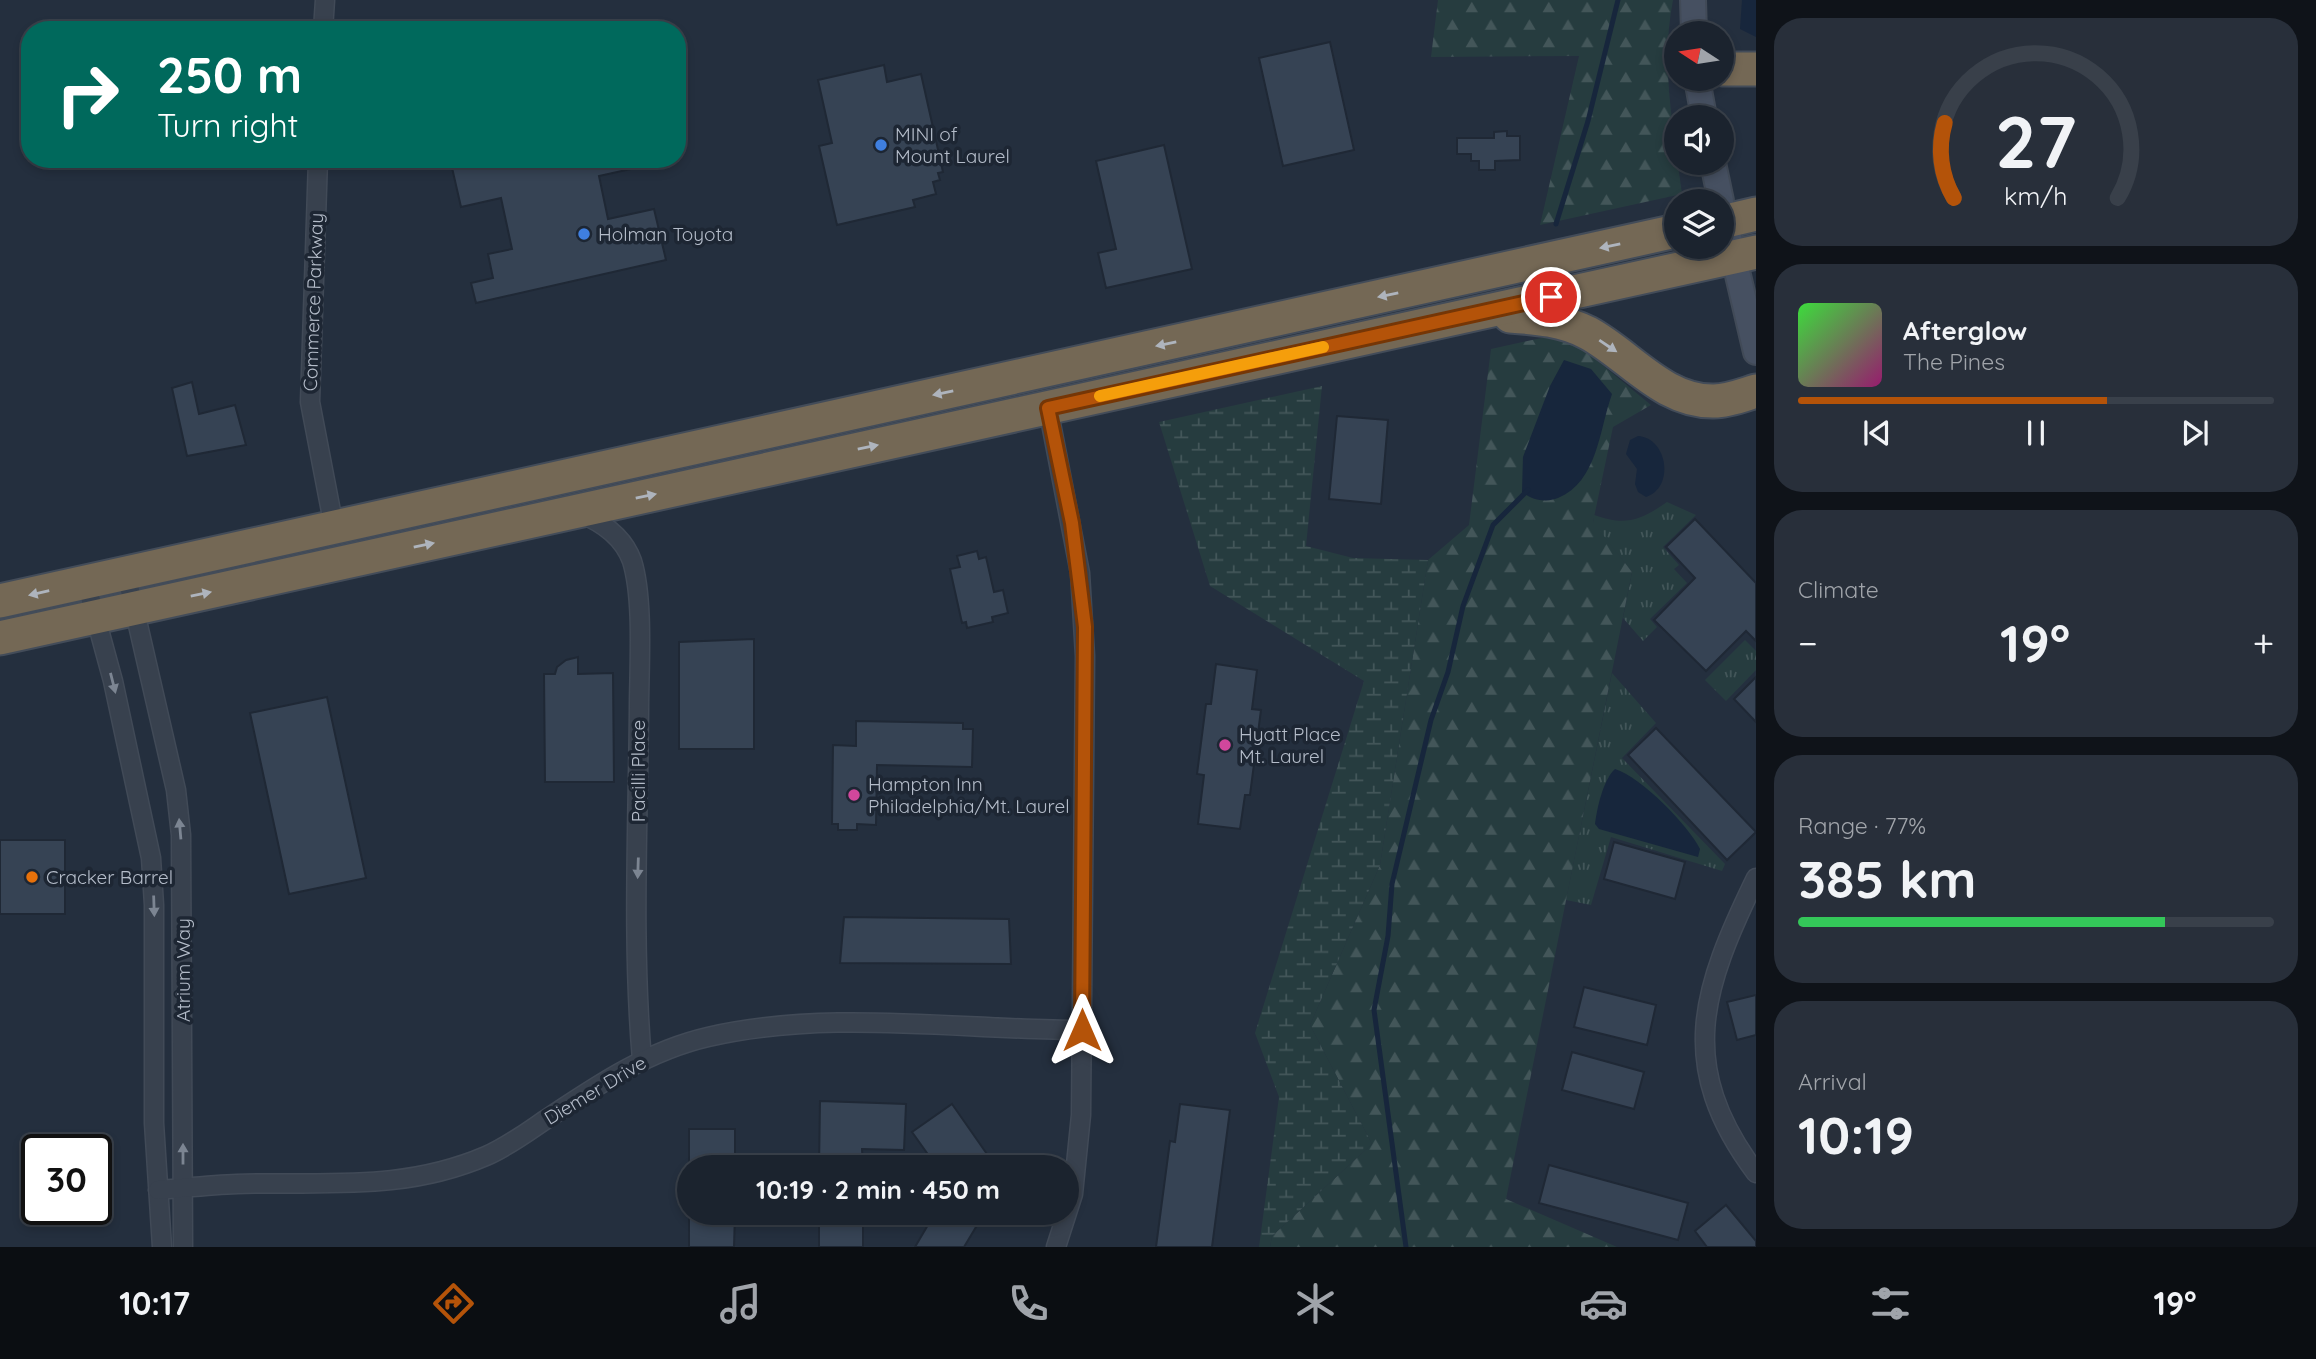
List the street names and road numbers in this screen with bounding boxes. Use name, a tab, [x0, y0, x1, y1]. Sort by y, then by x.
street label: Commerce Parkway	[298, 212, 328, 392]
street label: Pacilli Place	[626, 720, 650, 822]
street label: Atrium Way	[171, 918, 195, 1022]
street label: Diemer Drive	[540, 1050, 650, 1130]

